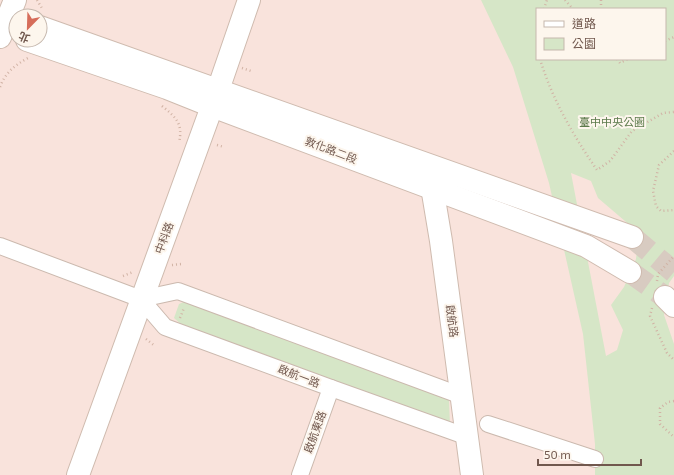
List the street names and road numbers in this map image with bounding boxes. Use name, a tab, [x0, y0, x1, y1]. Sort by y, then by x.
street label: 敦化路二段	[303, 134, 359, 165]
street label: 中科路	[152, 220, 175, 256]
street label: 啟航路	[444, 304, 461, 338]
street label: 啟航一路	[276, 362, 322, 389]
street label: 啟航東路	[301, 409, 328, 455]

